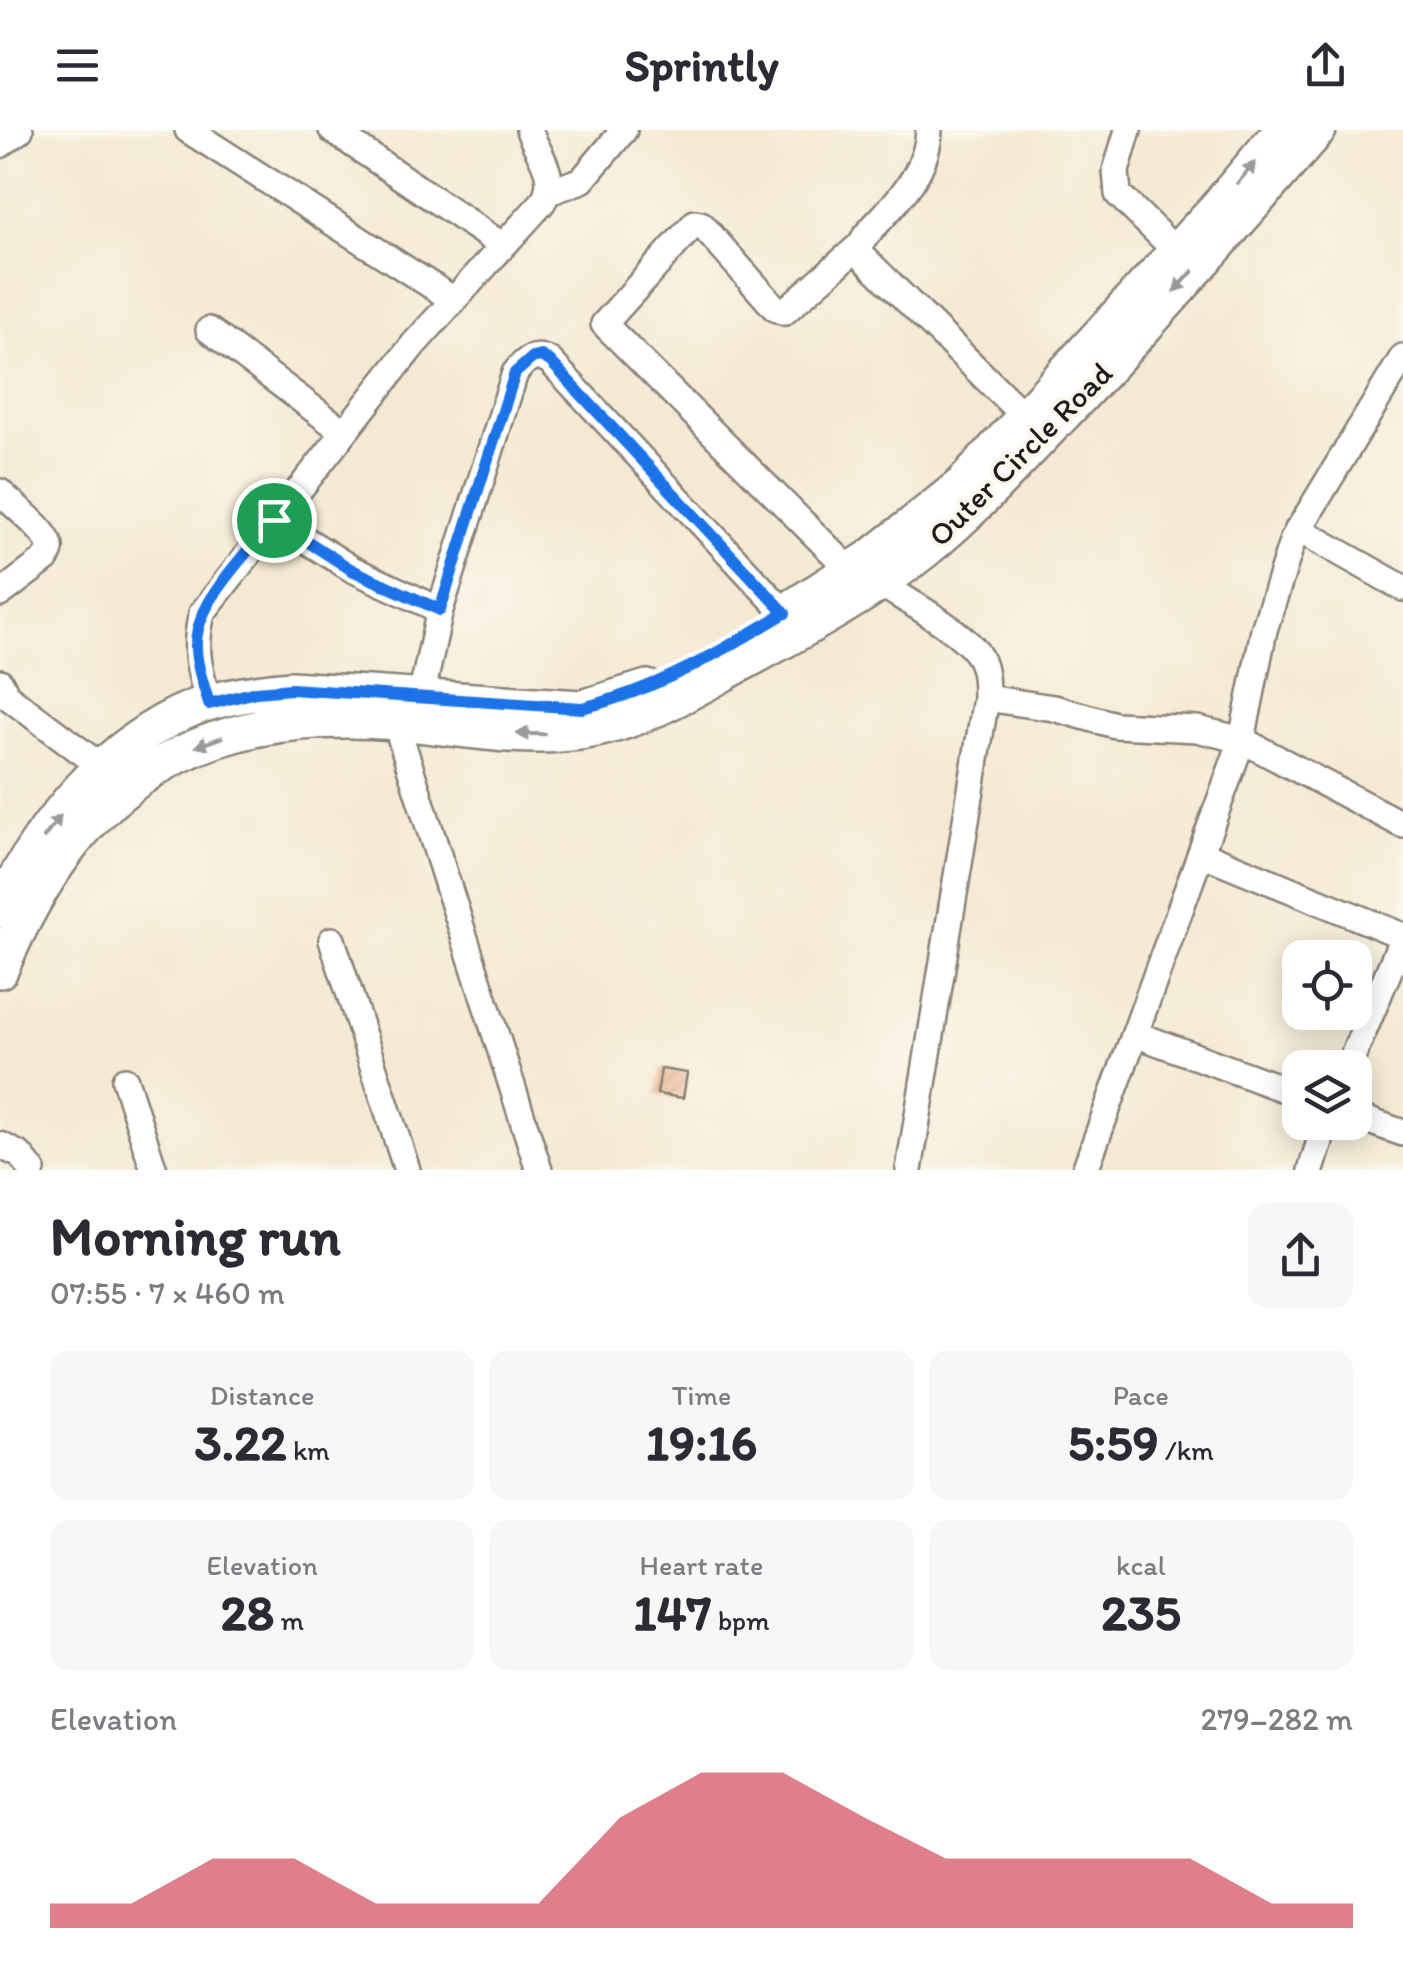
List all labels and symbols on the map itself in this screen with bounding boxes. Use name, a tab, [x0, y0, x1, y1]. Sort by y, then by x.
one-way arrow	[1235, 160, 1256, 185]
one-way arrow	[1173, 268, 1195, 293]
street label: Outer Circle Road	[920, 354, 1120, 554]
pin	[232, 478, 317, 563]
one-way arrow	[515, 726, 547, 742]
one-way arrow	[194, 735, 224, 750]
one-way arrow	[41, 814, 62, 840]

